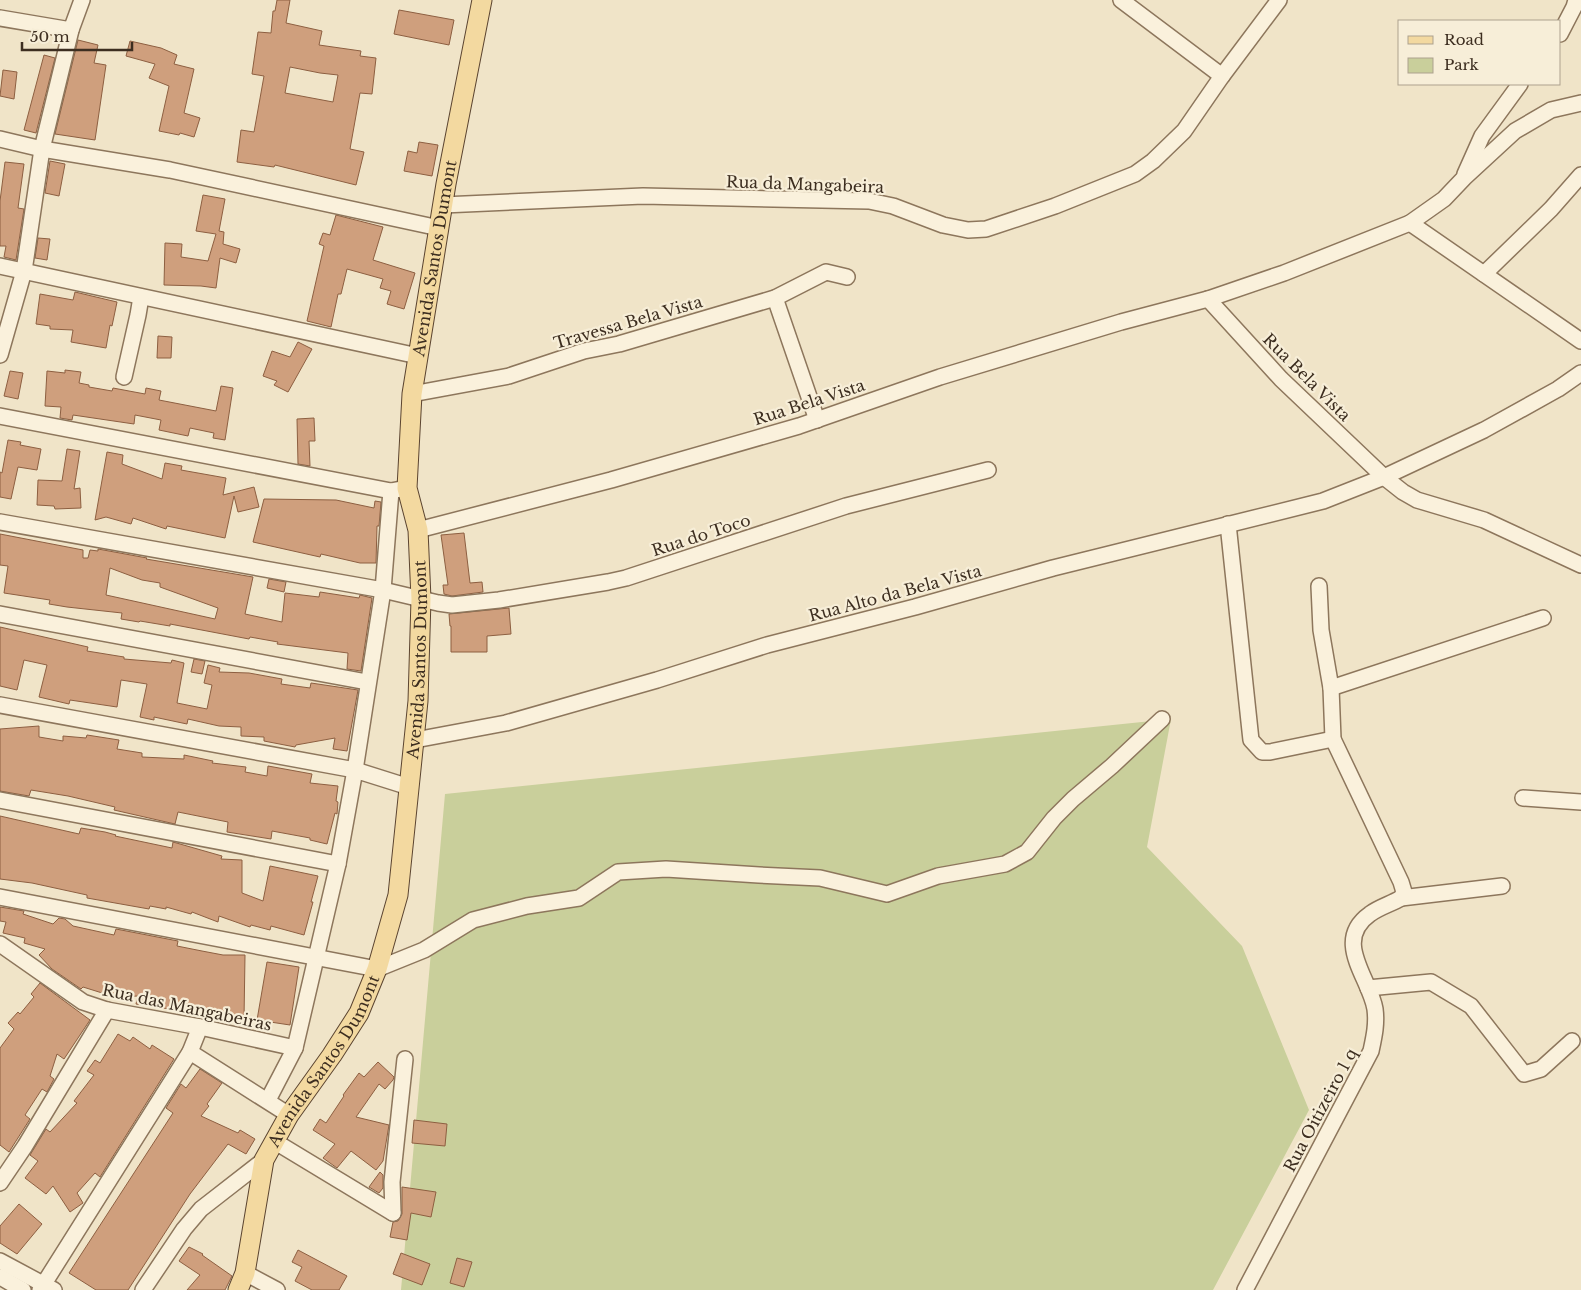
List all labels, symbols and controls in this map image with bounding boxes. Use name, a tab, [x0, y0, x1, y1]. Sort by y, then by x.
scale bar	[22, 20, 132, 52]
legend	[1398, 20, 1561, 85]
text: 50 m	[30, 27, 70, 46]
text: Road	[1444, 30, 1484, 49]
text: Park	[1444, 55, 1480, 74]
street label: Avenida Santos Dumont	[408, 158, 460, 359]
street label: Rua da Mangabeira	[726, 171, 884, 197]
street label: Travessa Bela Vista	[551, 291, 705, 353]
street label: Rua Bela Vista	[1259, 329, 1355, 425]
street label: Rua Bela Vista	[751, 375, 867, 429]
street label: Rua do Toco	[649, 510, 753, 560]
street label: Avenida Santos Dumont	[402, 560, 431, 761]
street label: Rua Alto da Bela Vista	[806, 560, 984, 626]
street label: Avenida Santos Dumont	[263, 972, 383, 1151]
street label: Rua das Mangabeiras	[100, 979, 274, 1035]
street label: Rua Oitizeiro 1 q	[1279, 1044, 1361, 1175]

